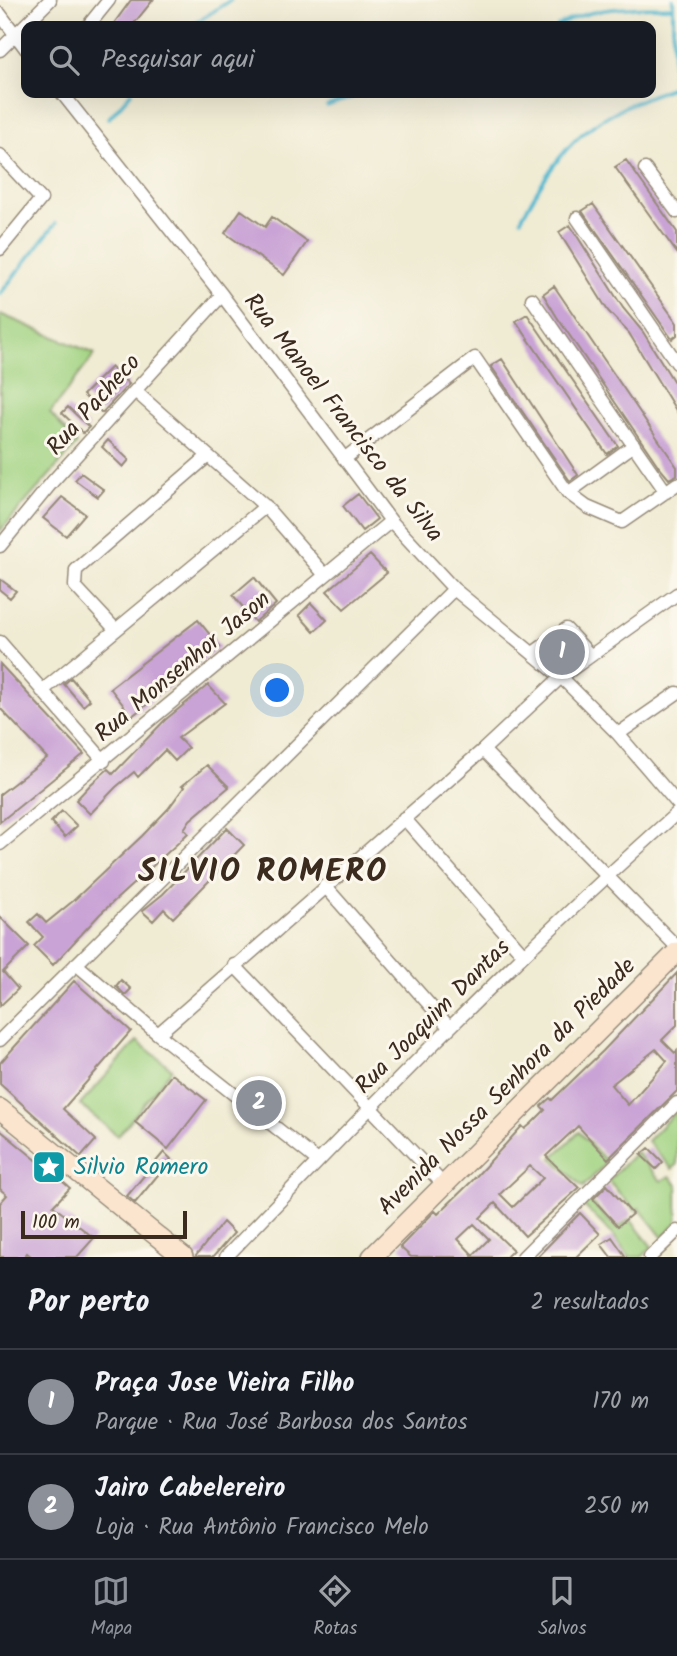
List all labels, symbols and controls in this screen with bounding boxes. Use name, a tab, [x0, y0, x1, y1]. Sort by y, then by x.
search box	[21, 21, 656, 98]
text: Pesquisar aqui	[101, 39, 254, 81]
icon: search	[45, 41, 83, 79]
street label: Rua Manoel Francisco da Silva	[233, 285, 453, 551]
street label: Rua Pacheco	[37, 345, 151, 465]
street label: Rua Monsenhor Jason	[86, 581, 280, 753]
pin: 1	[539, 626, 585, 678]
your location	[260, 673, 294, 707]
district label: SILVIO ROMERO	[138, 847, 388, 898]
street label: Rua Joaquim Dantas	[346, 930, 520, 1104]
street label: Avenida Nossa Senhora da Piedade	[369, 948, 646, 1225]
pin: 2	[236, 1077, 282, 1129]
place icon: Silvio Romero	[30, 1148, 68, 1186]
place label: Silvio Romero	[74, 1148, 208, 1187]
scale bar	[21, 1208, 187, 1240]
text: 100 m	[32, 1208, 80, 1238]
text: Por perto	[28, 1279, 149, 1327]
text: 2 resultados	[531, 1285, 649, 1321]
text: Praça Jose Vieira Filho	[95, 1363, 354, 1405]
text: 1	[48, 1384, 54, 1420]
text: 170 m	[592, 1384, 649, 1420]
text: Parque · Rua José Barbosa dos Santos	[95, 1405, 468, 1441]
text: Jairo Cabelereiro	[95, 1468, 285, 1510]
text: 2	[44, 1489, 58, 1525]
text: 250 m	[584, 1489, 649, 1525]
text: Loja · Rua Antônio Francisco Melo	[95, 1510, 429, 1546]
tab: Mapa	[90, 1572, 132, 1644]
tab: Rotas	[313, 1572, 357, 1644]
tab: Salvos	[538, 1572, 587, 1644]

